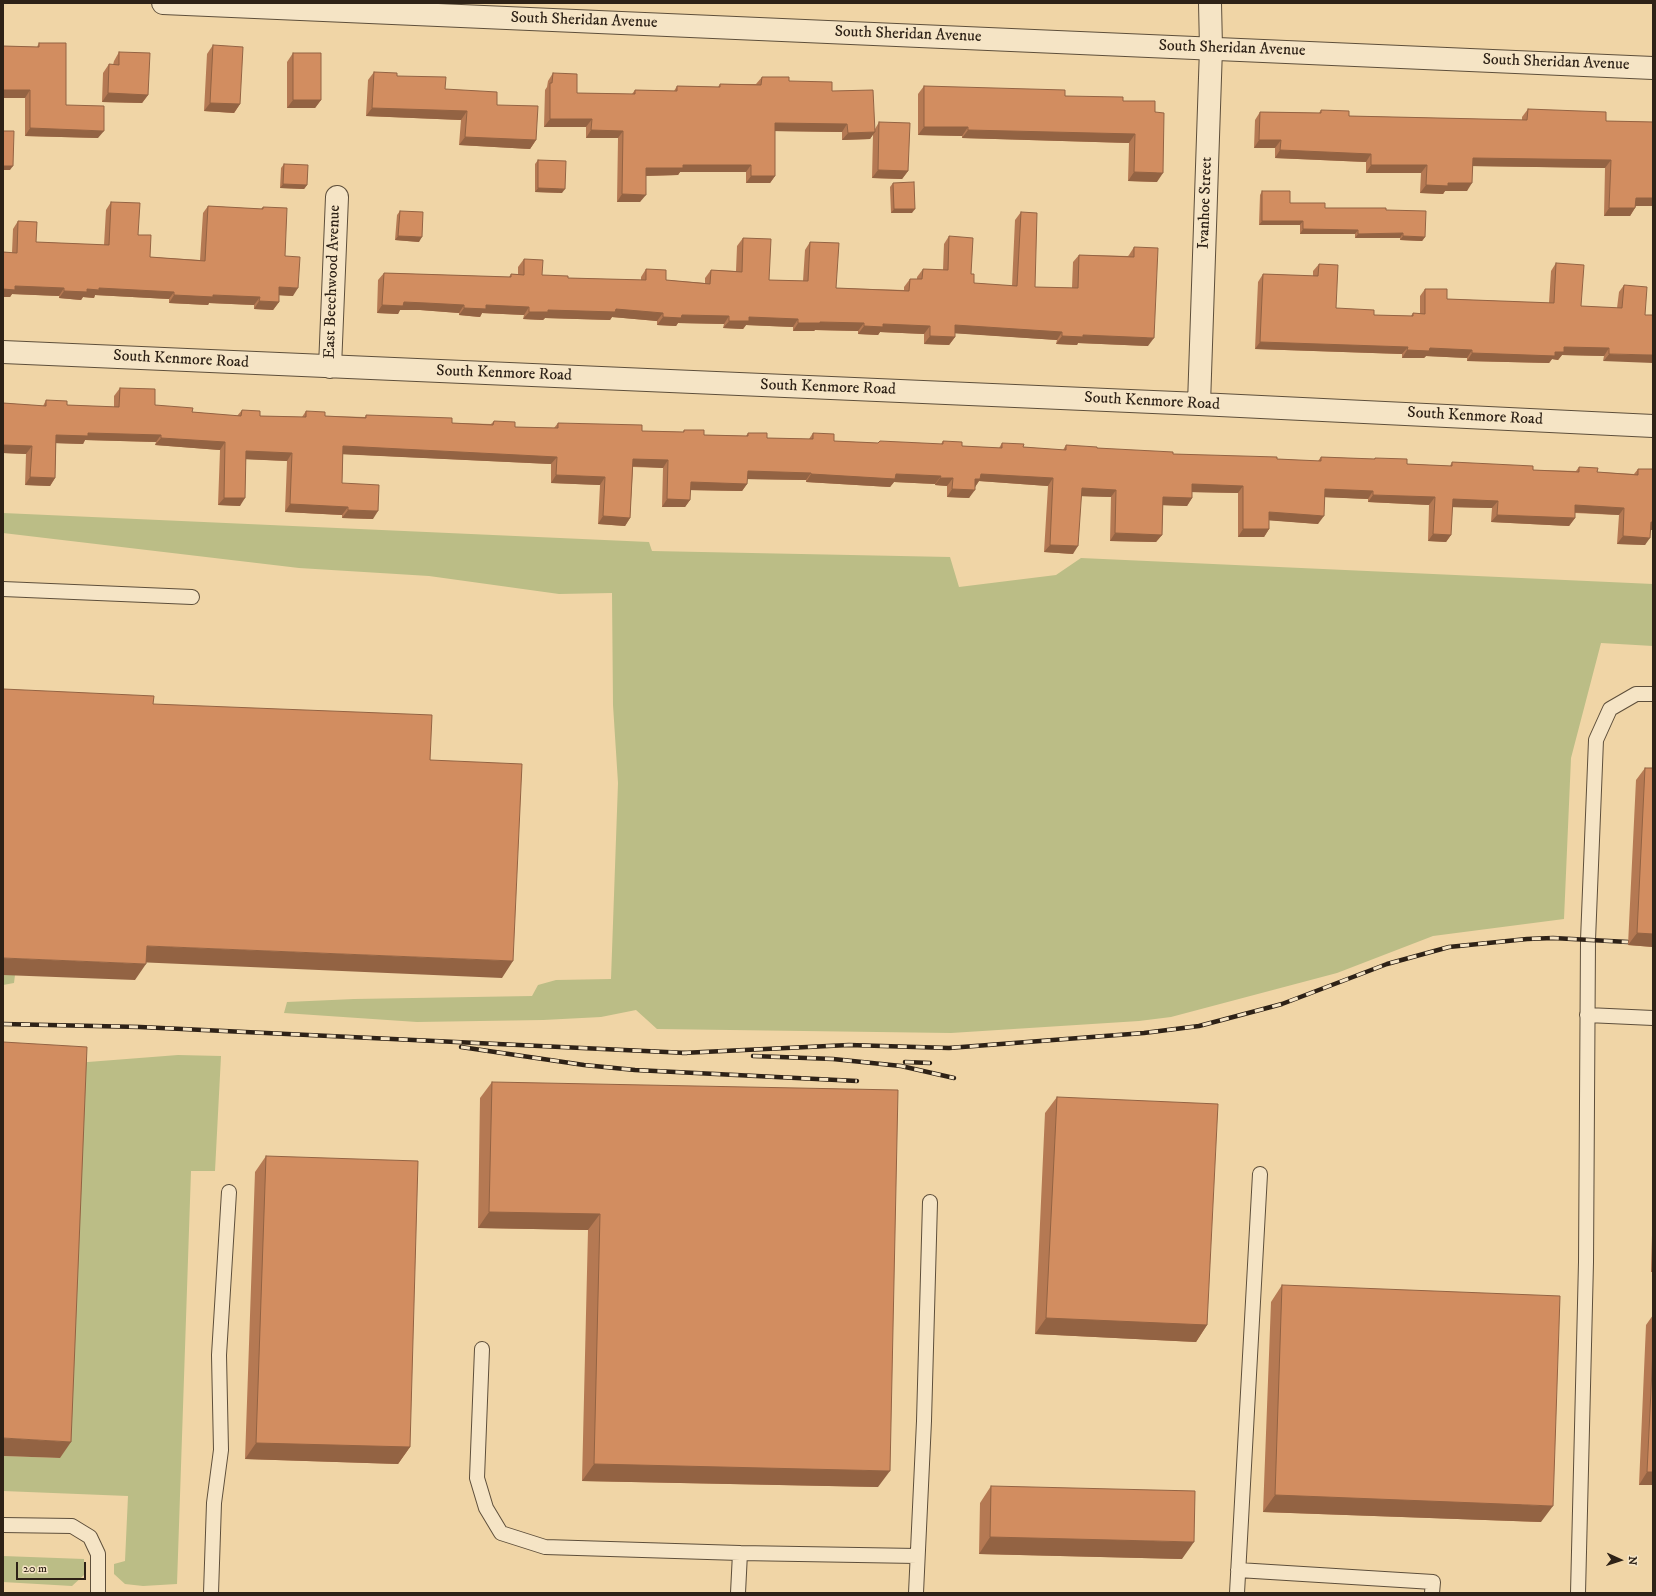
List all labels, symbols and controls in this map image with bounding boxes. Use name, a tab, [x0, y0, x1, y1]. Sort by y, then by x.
street label: South Sheridan Avenue	[510, 9, 658, 33]
street label: South Sheridan Avenue	[834, 23, 982, 47]
street label: South Sheridan Avenue	[1158, 37, 1306, 61]
street label: South Sheridan Avenue	[1482, 51, 1630, 75]
street label: Ivanhoe Street	[1195, 156, 1217, 250]
street label: East Beechwood Avenue	[321, 205, 345, 359]
street label: South Kenmore Road	[113, 347, 249, 373]
street label: South Kenmore Road	[436, 362, 572, 386]
street label: South Kenmore Road	[760, 376, 896, 400]
street label: South Kenmore Road	[1084, 389, 1220, 415]
street label: South Kenmore Road	[1407, 404, 1543, 430]
north arrow	[1600, 1540, 1640, 1580]
scale bar	[18, 1554, 88, 1580]
text: N	[1625, 1556, 1639, 1566]
text: 20 m	[23, 1561, 47, 1576]

